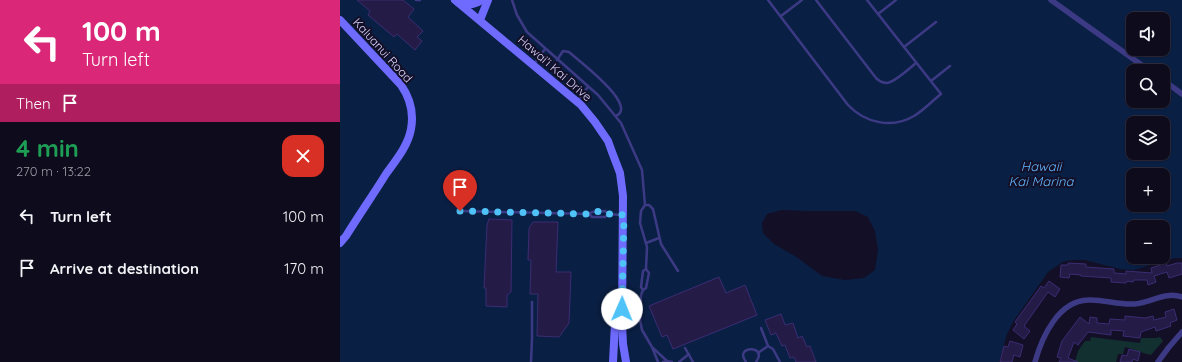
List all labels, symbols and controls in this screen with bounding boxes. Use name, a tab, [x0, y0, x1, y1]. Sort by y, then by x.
map controls	[1126, 12, 1170, 264]
button: sound	[1126, 12, 1170, 56]
text: 100 m	[82, 13, 161, 48]
street label: Kaluanui Road	[350, 15, 416, 85]
icon: left	[16, 16, 68, 68]
street label: Hawai’i Kai Drive	[515, 32, 595, 104]
text: Turn left	[82, 48, 150, 71]
button: search	[1126, 64, 1170, 108]
icon: arrive	[59, 92, 81, 114]
text: Then	[16, 94, 51, 113]
button: layers	[1126, 116, 1170, 160]
text: 4 min	[16, 133, 79, 163]
button: close	[282, 135, 324, 177]
water label: Hawaii Kai Marina	[1009, 158, 1075, 189]
text: 270 m · 13:22	[16, 163, 91, 179]
button: +	[1126, 168, 1170, 212]
pin	[443, 170, 477, 211]
icon: arrive	[449, 176, 471, 198]
icon: left	[16, 205, 38, 227]
text: Turn left	[50, 207, 112, 226]
text: 100 m	[283, 207, 324, 226]
button: −	[1126, 220, 1170, 264]
icon: arrive	[16, 257, 38, 279]
text: Arrive at destination	[50, 259, 199, 278]
text: 170 m	[284, 259, 324, 278]
position arrow	[601, 288, 643, 330]

